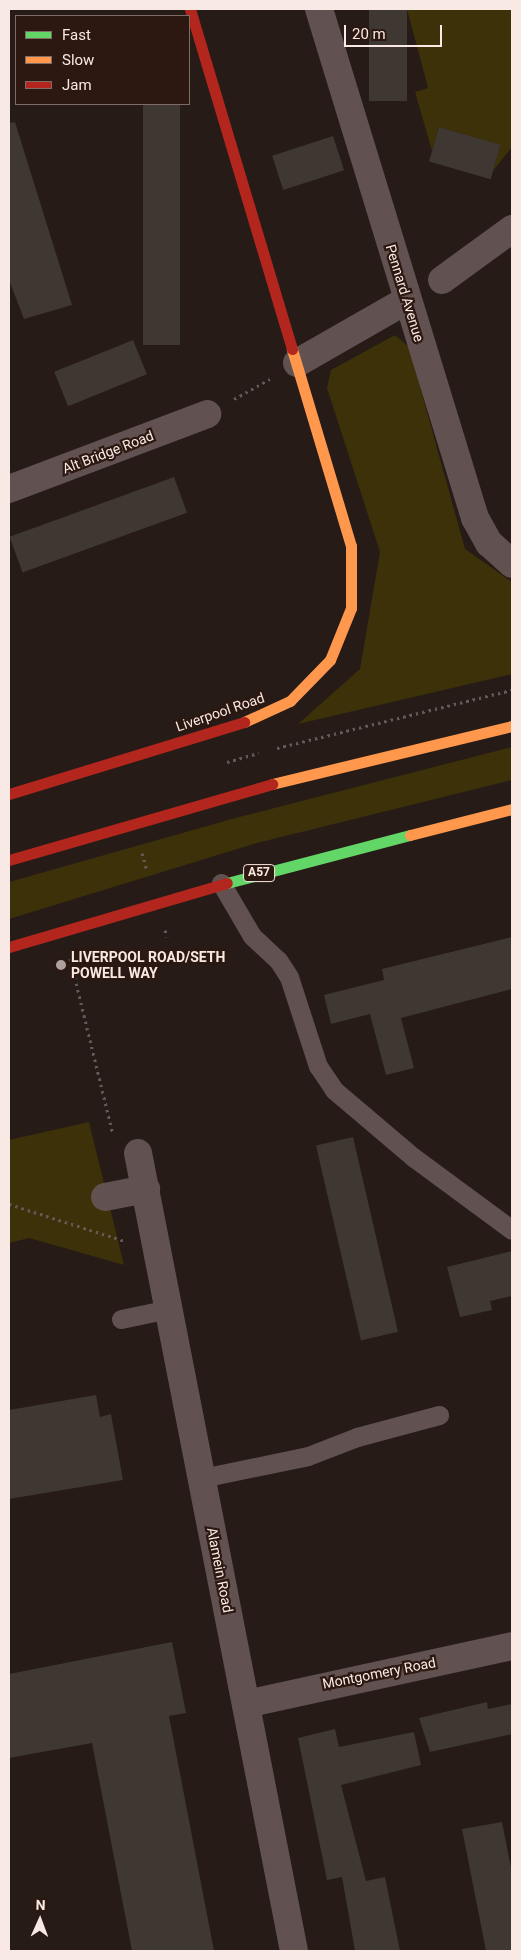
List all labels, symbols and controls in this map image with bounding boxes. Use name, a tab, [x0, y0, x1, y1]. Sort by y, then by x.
legend	[15, 15, 190, 105]
scale bar	[346, 15, 444, 47]
text: 20 m	[352, 25, 386, 43]
text: Fast	[62, 26, 91, 44]
text: Slow	[62, 51, 94, 69]
text: Jam	[62, 76, 92, 94]
street label: Pennard Avenue	[382, 242, 428, 344]
street label: Alt Bridge Road	[60, 427, 156, 477]
street label: Liverpool Road	[173, 689, 267, 735]
road number: A57	[243, 864, 275, 882]
place label: LIVERPOOL ROAD/SETH POWELL WAY	[71, 949, 225, 982]
marker: LIVERPOOL ROAD/SETH POWELL WAY	[55, 959, 67, 971]
street label: Alamein Road	[203, 1526, 237, 1614]
street label: Montgomery Road	[321, 1654, 437, 1692]
north arrow	[15, 1895, 65, 1945]
text: N	[35, 1897, 46, 1913]

